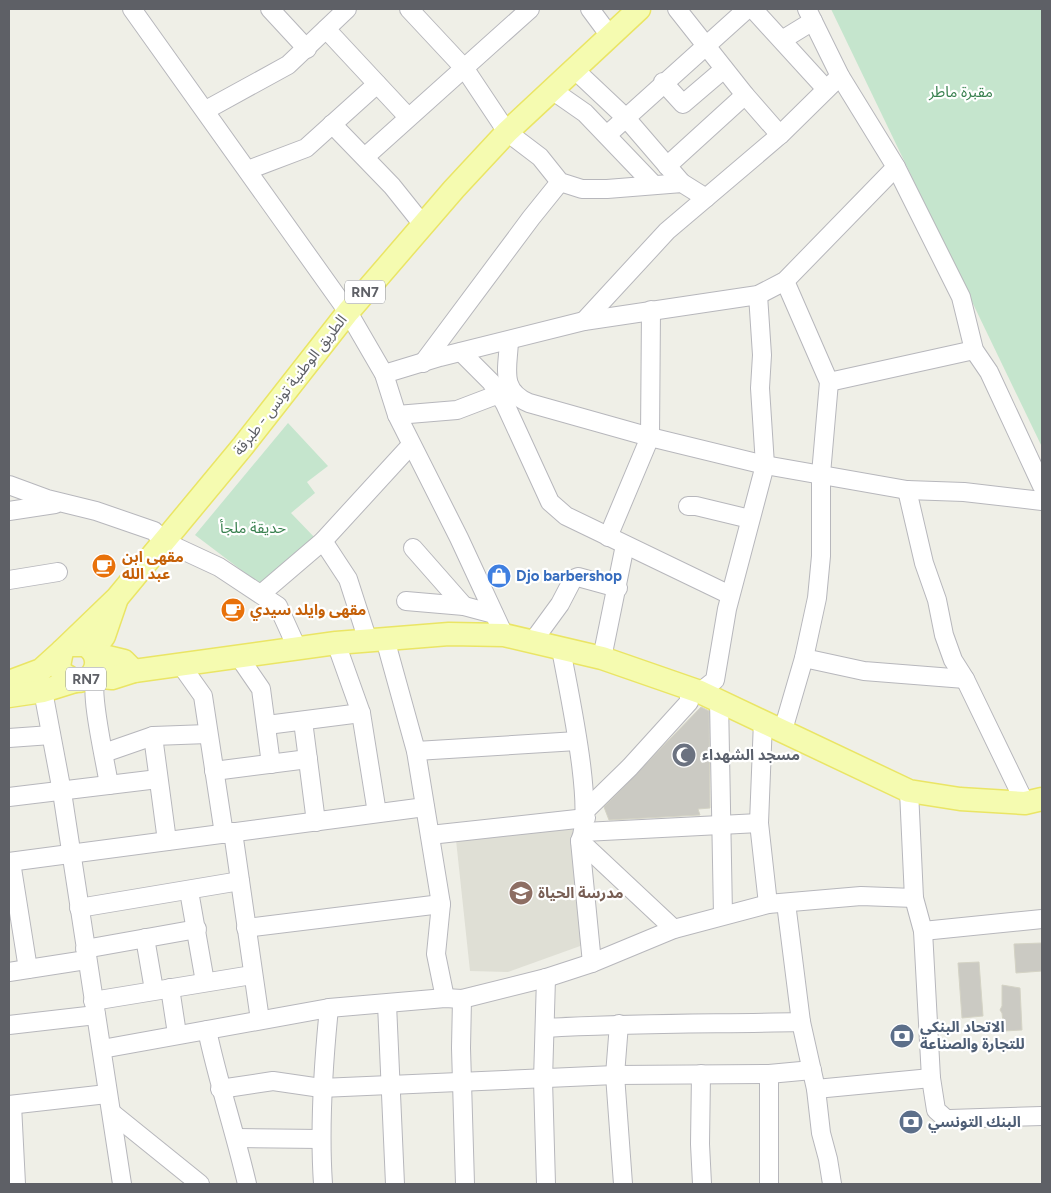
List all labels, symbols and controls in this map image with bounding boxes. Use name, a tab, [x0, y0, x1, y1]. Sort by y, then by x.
park label: مقبرة ماطر	[928, 83, 993, 101]
road number: RN7	[345, 280, 385, 304]
street label: الطريق الوطنية تونس - طبرقة	[230, 311, 351, 459]
park label: حديقة ملجأ	[220, 519, 286, 537]
place label: مقهى ابن عبد الله	[122, 548, 184, 583]
cafe icon: مقهى ابن عبد الله	[91, 553, 117, 579]
shop icon: Djo barbershop	[486, 563, 512, 589]
place label: Djo barbershop	[516, 567, 622, 585]
cafe icon: مقهى وايلد سيدي	[220, 597, 246, 623]
place label: مقهى وايلد سيدي	[250, 601, 366, 621]
road number: RN7	[66, 668, 106, 691]
mosque icon: مسجد الشهداء	[671, 742, 697, 768]
place label: مسجد الشهداء	[702, 746, 800, 764]
school or university icon: مدرسة الحياة	[508, 880, 534, 906]
place label: مدرسة الحياة	[538, 884, 623, 902]
place label: الاتحاد البنكي للتجارة والصناعة	[920, 1018, 1025, 1053]
bank icon: الاتحاد البنكي للتجارة والصناعة	[889, 1023, 915, 1049]
bank icon: البنك التونسي	[898, 1109, 924, 1135]
place label: البنك التونسي	[928, 1113, 1021, 1133]

